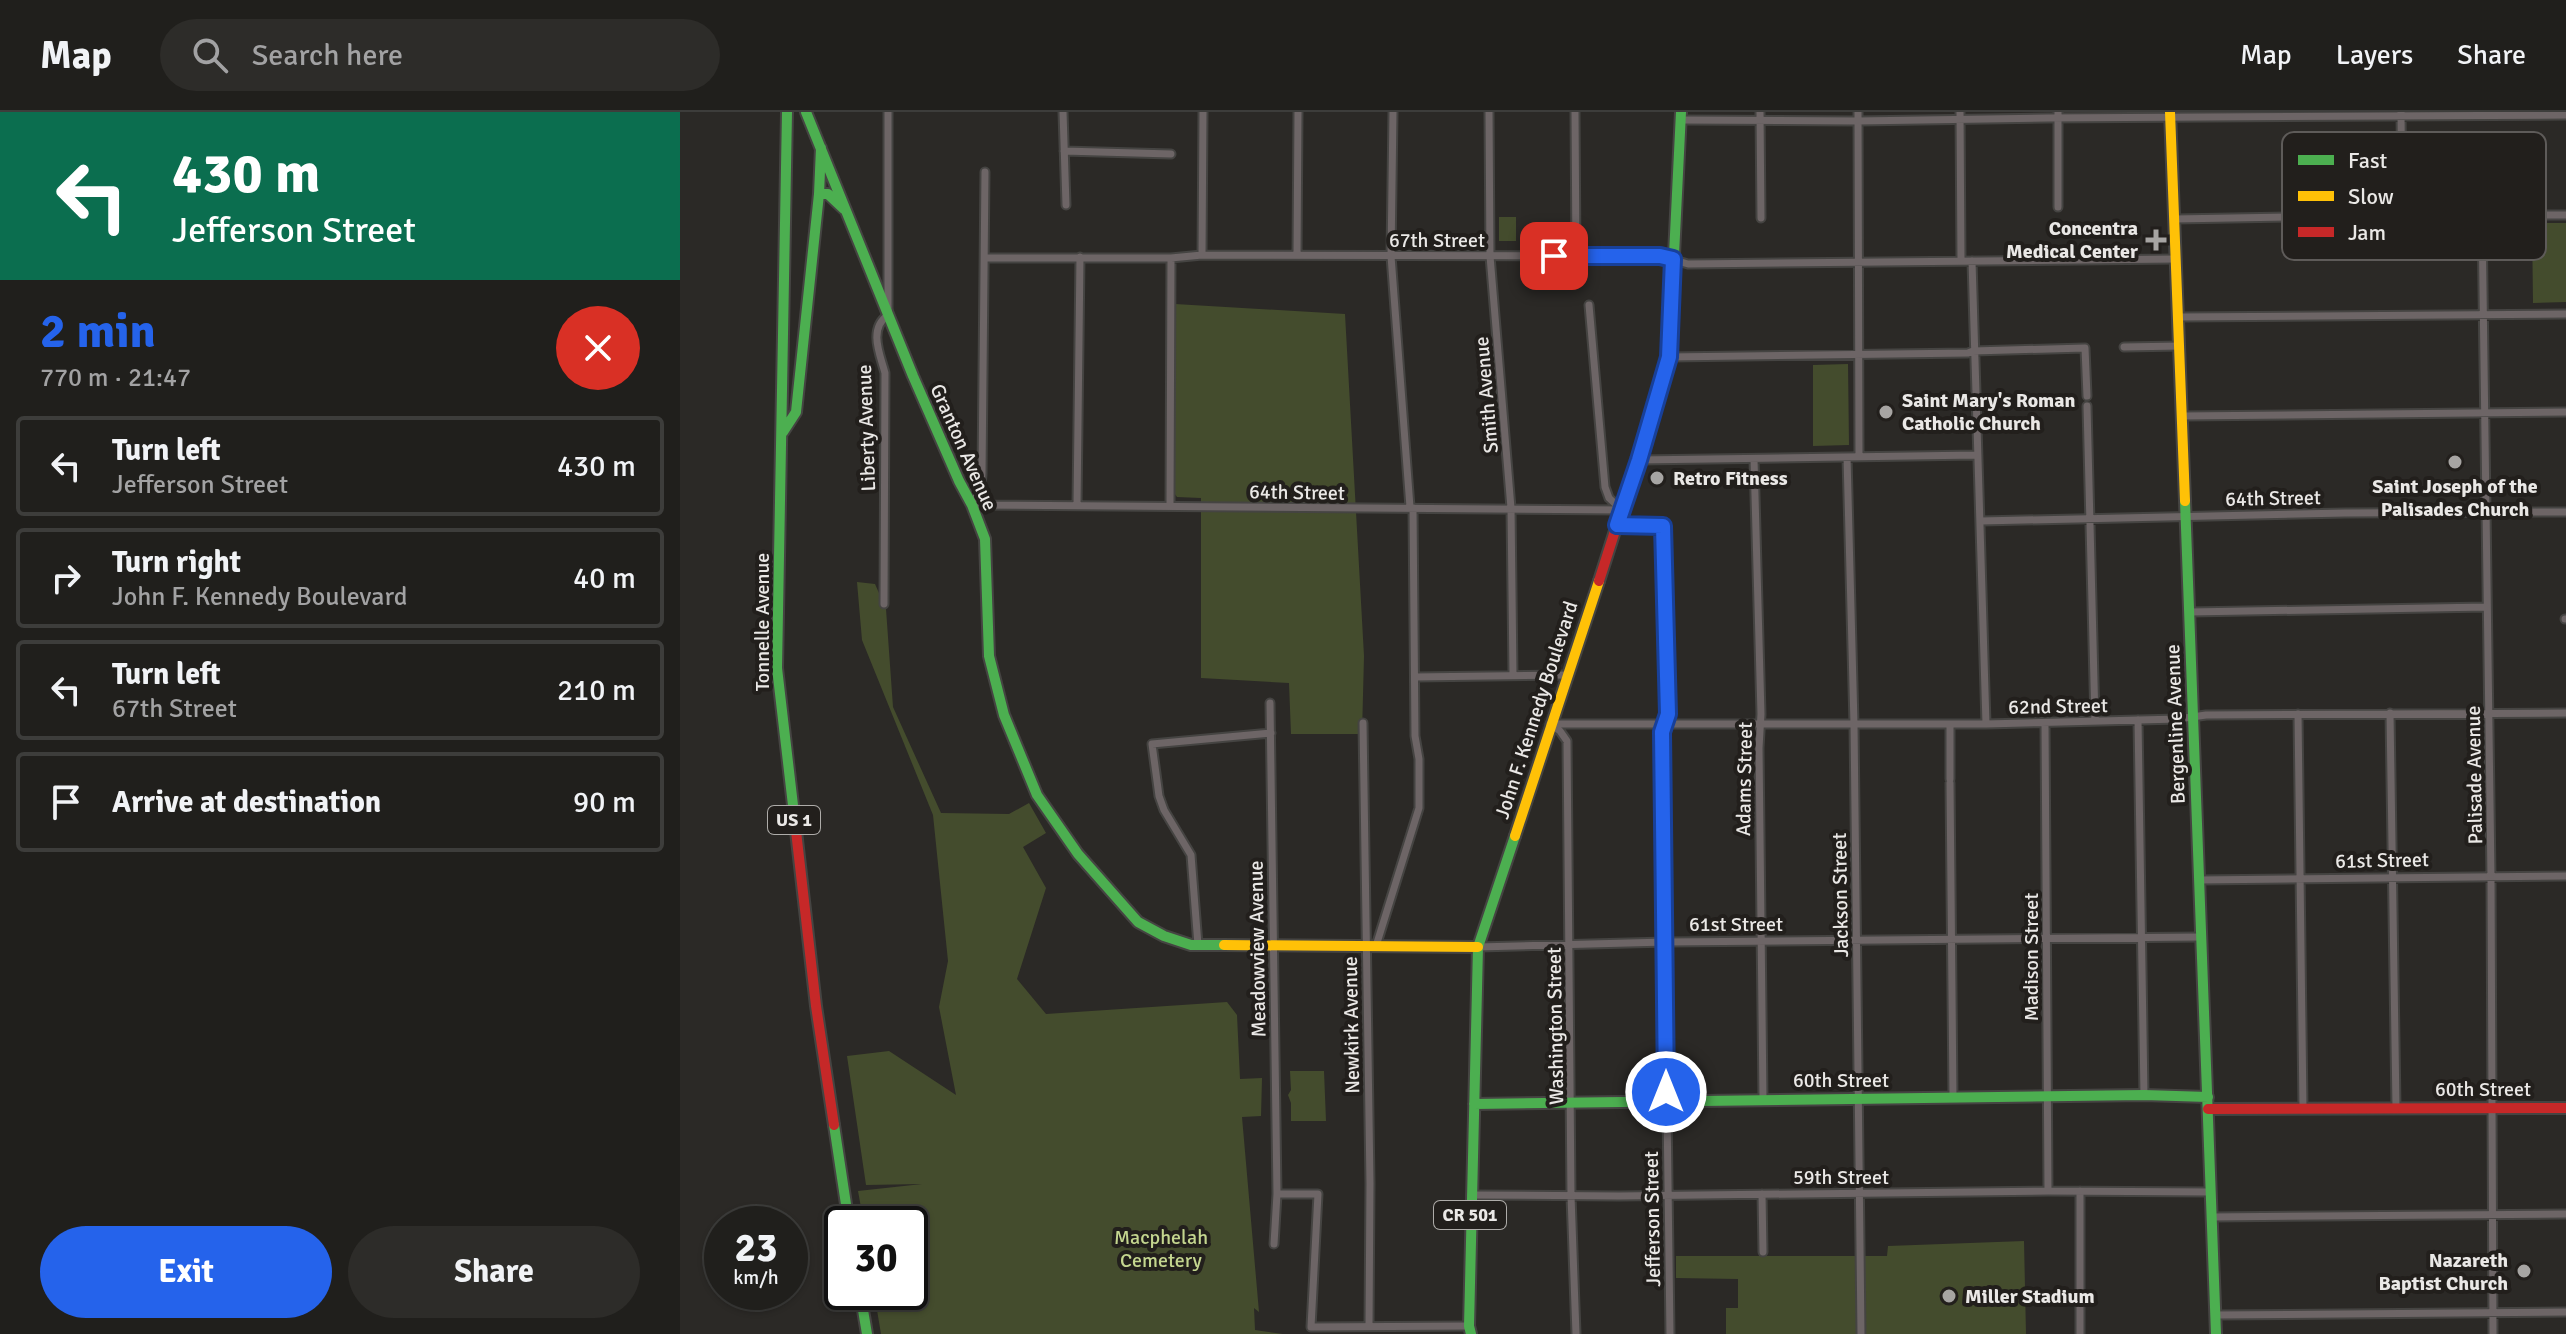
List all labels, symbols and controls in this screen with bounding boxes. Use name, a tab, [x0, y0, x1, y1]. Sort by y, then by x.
search box	[160, 19, 720, 91]
text: Map	[40, 32, 112, 79]
icon: search	[188, 33, 232, 77]
text: Search here	[252, 37, 403, 74]
text: Map	[2240, 38, 2292, 72]
text: Layers	[2336, 38, 2413, 72]
text: Share	[2457, 38, 2526, 72]
legend	[2282, 132, 2546, 260]
text: 430 m	[172, 139, 320, 208]
icon: left	[40, 144, 144, 248]
text: Fast	[2348, 147, 2388, 174]
text: Slow	[2348, 183, 2394, 210]
text: Jefferson Street	[172, 208, 416, 253]
place label: Concentra Medical Center	[2006, 216, 2138, 264]
text: Jam	[2348, 219, 2386, 246]
pin	[1520, 222, 1588, 290]
street label: 67th Street	[1389, 228, 1485, 253]
marker: Concentra Medical Center	[2145, 229, 2167, 251]
icon: arrive	[1532, 234, 1576, 278]
text: 2 min	[40, 302, 156, 361]
button: close	[556, 306, 640, 390]
street label: Smith Avenue	[1469, 335, 1504, 454]
text: 770 m · 21:47	[40, 362, 191, 394]
street label: Liberty Avenue	[852, 364, 881, 492]
street label: Granton Avenue	[924, 380, 1003, 515]
place label: Saint Mary's Roman Catholic Church	[1902, 388, 2076, 436]
marker: Saint Mary's Roman Catholic Church	[1877, 403, 1895, 421]
text: Turn left	[112, 432, 221, 469]
icon: left	[44, 444, 88, 488]
text: 430 m	[557, 448, 636, 485]
marker: Saint Joseph of the Palisades Church	[2446, 453, 2464, 471]
place label: Retro Fitness	[1673, 466, 1788, 491]
text: Jefferson Street	[112, 469, 288, 501]
marker: Retro Fitness	[1648, 469, 1666, 487]
place label: Saint Joseph of the Palisades Church	[2372, 474, 2538, 522]
street label: 64th Street	[1249, 479, 1345, 506]
street label: 64th Street	[2225, 485, 2321, 512]
text: Turn right	[112, 544, 241, 581]
street label: Tonnelle Avenue	[750, 553, 775, 691]
icon: right	[44, 556, 88, 600]
text: 40 m	[573, 560, 636, 597]
text: John F. Kennedy Boulevard	[112, 581, 408, 613]
street label: John F. Kennedy Boulevard	[1489, 598, 1583, 822]
street label: Bergenline Avenue	[2160, 644, 2191, 804]
text: Turn left	[112, 656, 221, 693]
icon: left	[44, 668, 88, 712]
text: 210 m	[557, 672, 636, 709]
text: 67th Street	[112, 693, 237, 725]
street label: 62nd Street	[2008, 693, 2108, 720]
street label: Palisade Avenue	[2461, 705, 2488, 845]
street label: Adams Street	[1731, 722, 1758, 836]
icon: arrive	[44, 780, 88, 824]
text: Arrive at destination	[112, 784, 381, 821]
text: 90 m	[573, 784, 636, 821]
road number: US 1	[768, 806, 820, 834]
street label: Jackson Street	[1827, 833, 1854, 957]
street label: 61st Street	[2335, 847, 2429, 874]
street label: Meadowview Avenue	[1243, 860, 1272, 1038]
street label: Madison Street	[2019, 893, 2044, 1021]
street label: 61st Street	[1689, 912, 1783, 937]
street label: Washington Street	[1542, 947, 1569, 1105]
street label: Newkirk Avenue	[1338, 956, 1365, 1094]
position arrow	[1624, 1050, 1708, 1134]
street label: 60th Street	[1793, 1068, 1889, 1093]
street label: 60th Street	[2435, 1077, 2531, 1102]
street label: Jefferson Street	[1639, 1151, 1666, 1287]
street label: 59th Street	[1793, 1165, 1889, 1190]
road number: CR 501	[1434, 1201, 1506, 1229]
speed limit sign: 30	[824, 1206, 928, 1310]
text: 23	[734, 1223, 778, 1273]
park label: Macphelah Cemetery	[1114, 1225, 1208, 1273]
button: Exit	[40, 1226, 332, 1318]
button: Share	[348, 1226, 640, 1318]
place label: Nazareth Baptist Church	[2378, 1248, 2508, 1296]
marker: Nazareth Baptist Church	[2515, 1262, 2533, 1280]
text: km/h	[733, 1265, 779, 1290]
place label: Miller Stadium	[1965, 1284, 2095, 1309]
marker: Miller Stadium	[1940, 1287, 1958, 1305]

